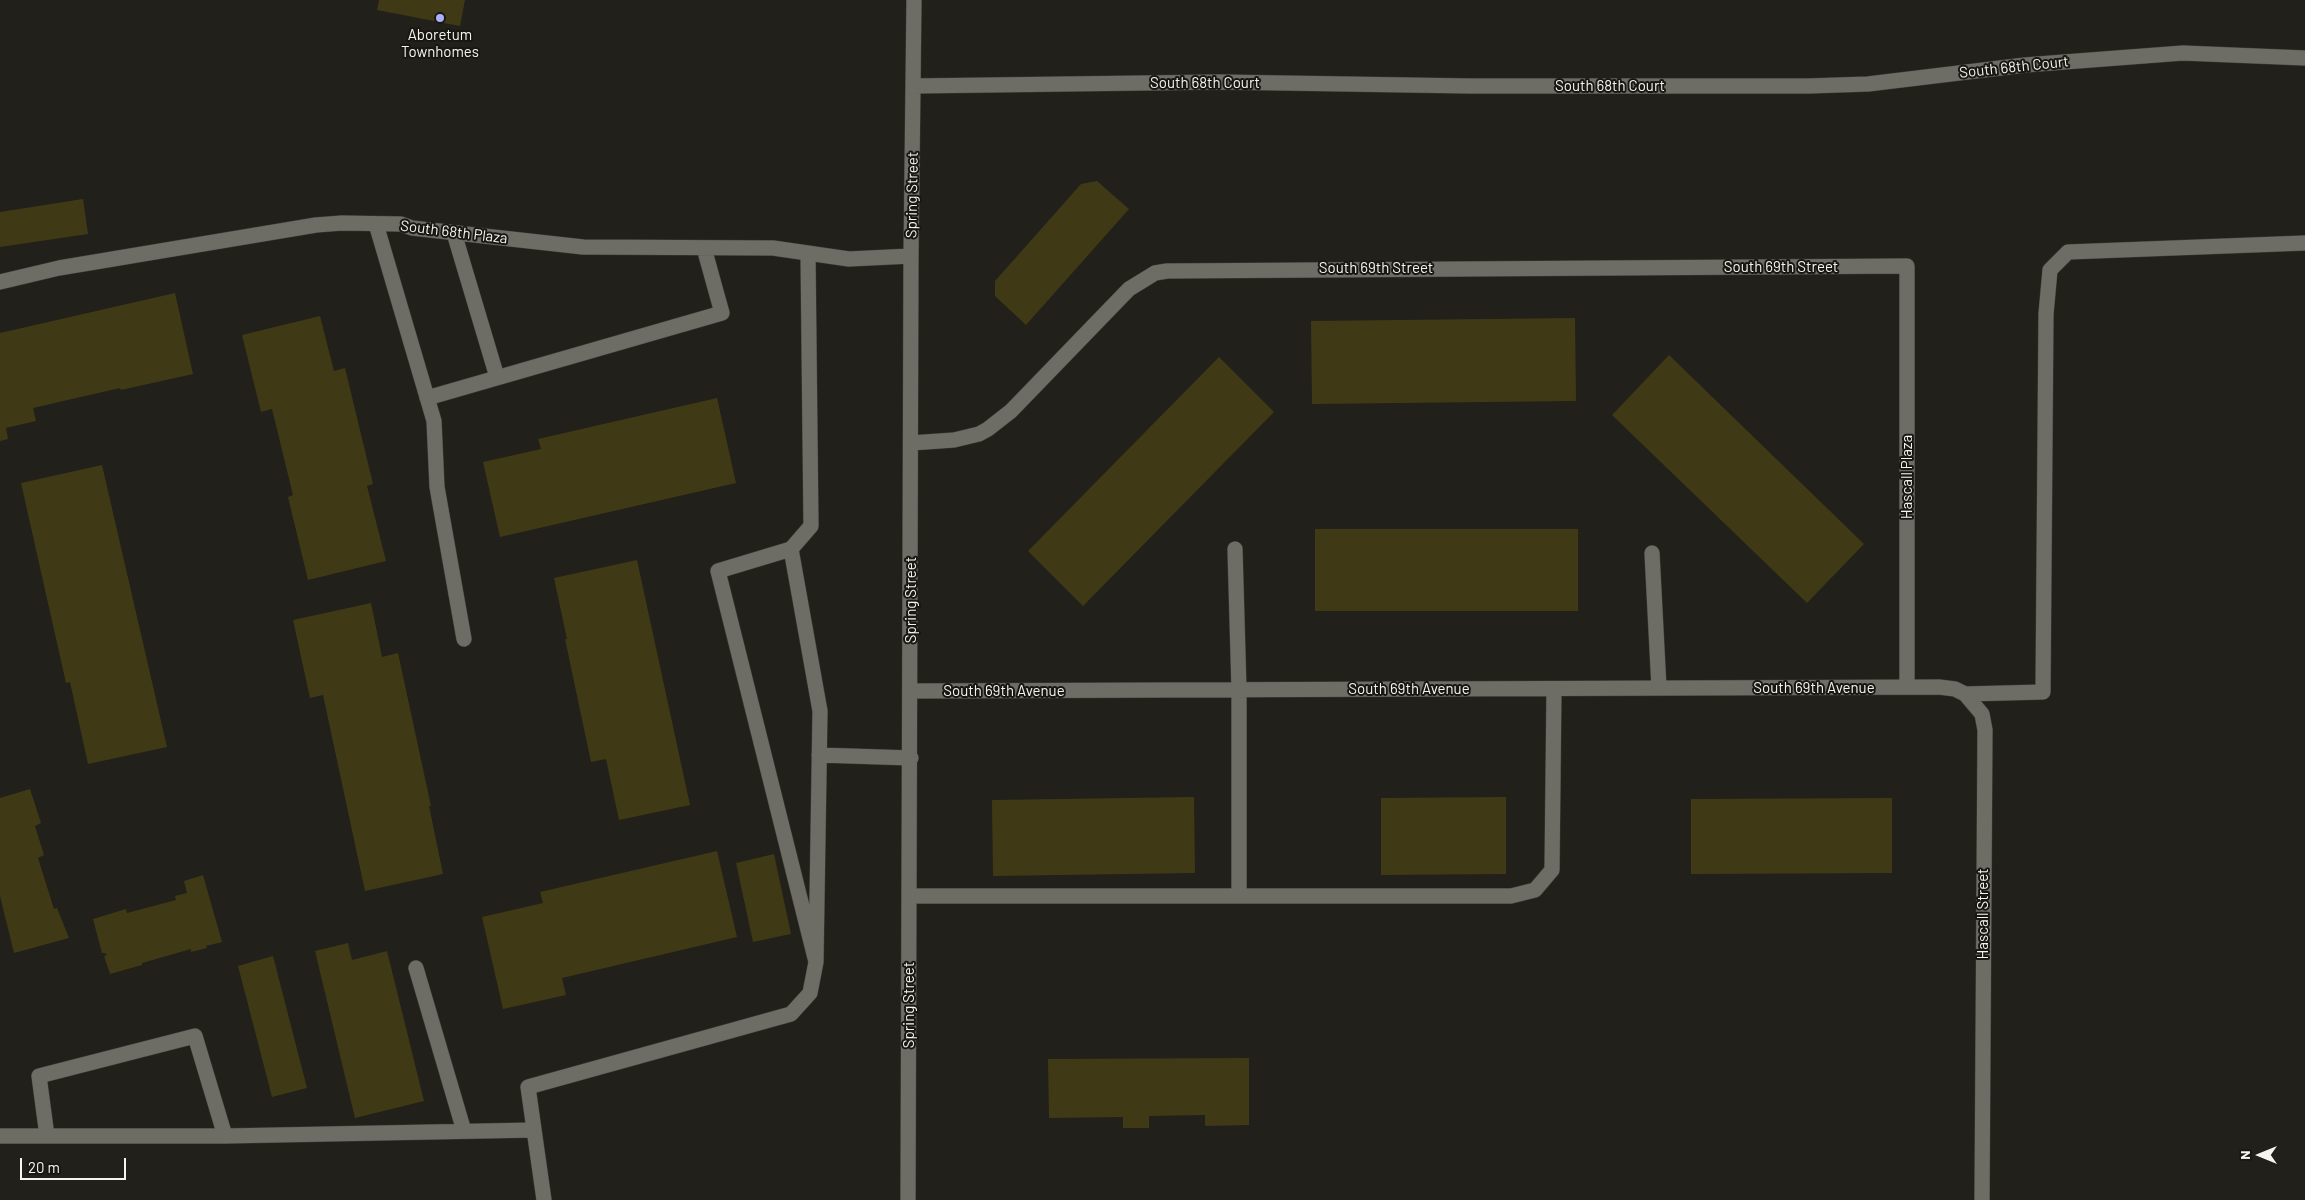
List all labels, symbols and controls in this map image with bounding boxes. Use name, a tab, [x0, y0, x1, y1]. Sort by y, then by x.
marker: Aboretum Townhomes	[434, 12, 446, 24]
place label: Aboretum Townhomes	[401, 26, 479, 61]
street label: South 68th Court	[1958, 52, 2070, 82]
street label: South 68th Court	[1150, 74, 1260, 92]
street label: South 68th Court	[1555, 77, 1665, 95]
street label: Spring Street	[902, 152, 922, 238]
street label: South 68th Plaza	[399, 216, 509, 248]
street label: South 69th Street	[1724, 258, 1838, 276]
street label: South 69th Street	[1319, 259, 1433, 277]
street label: Hascall Plaza	[1898, 435, 1916, 519]
street label: Spring Street	[902, 557, 920, 643]
street label: South 69th Avenue	[1753, 679, 1875, 697]
street label: South 69th Avenue	[1348, 680, 1470, 698]
street label: South 69th Avenue	[943, 682, 1065, 700]
street label: Hascall Street	[1974, 868, 1992, 960]
street label: Spring Street	[900, 962, 918, 1048]
north arrow	[2235, 1130, 2285, 1180]
scale bar	[22, 1148, 129, 1180]
text: N	[2236, 1150, 2253, 1160]
text: 20 m	[28, 1158, 60, 1176]

